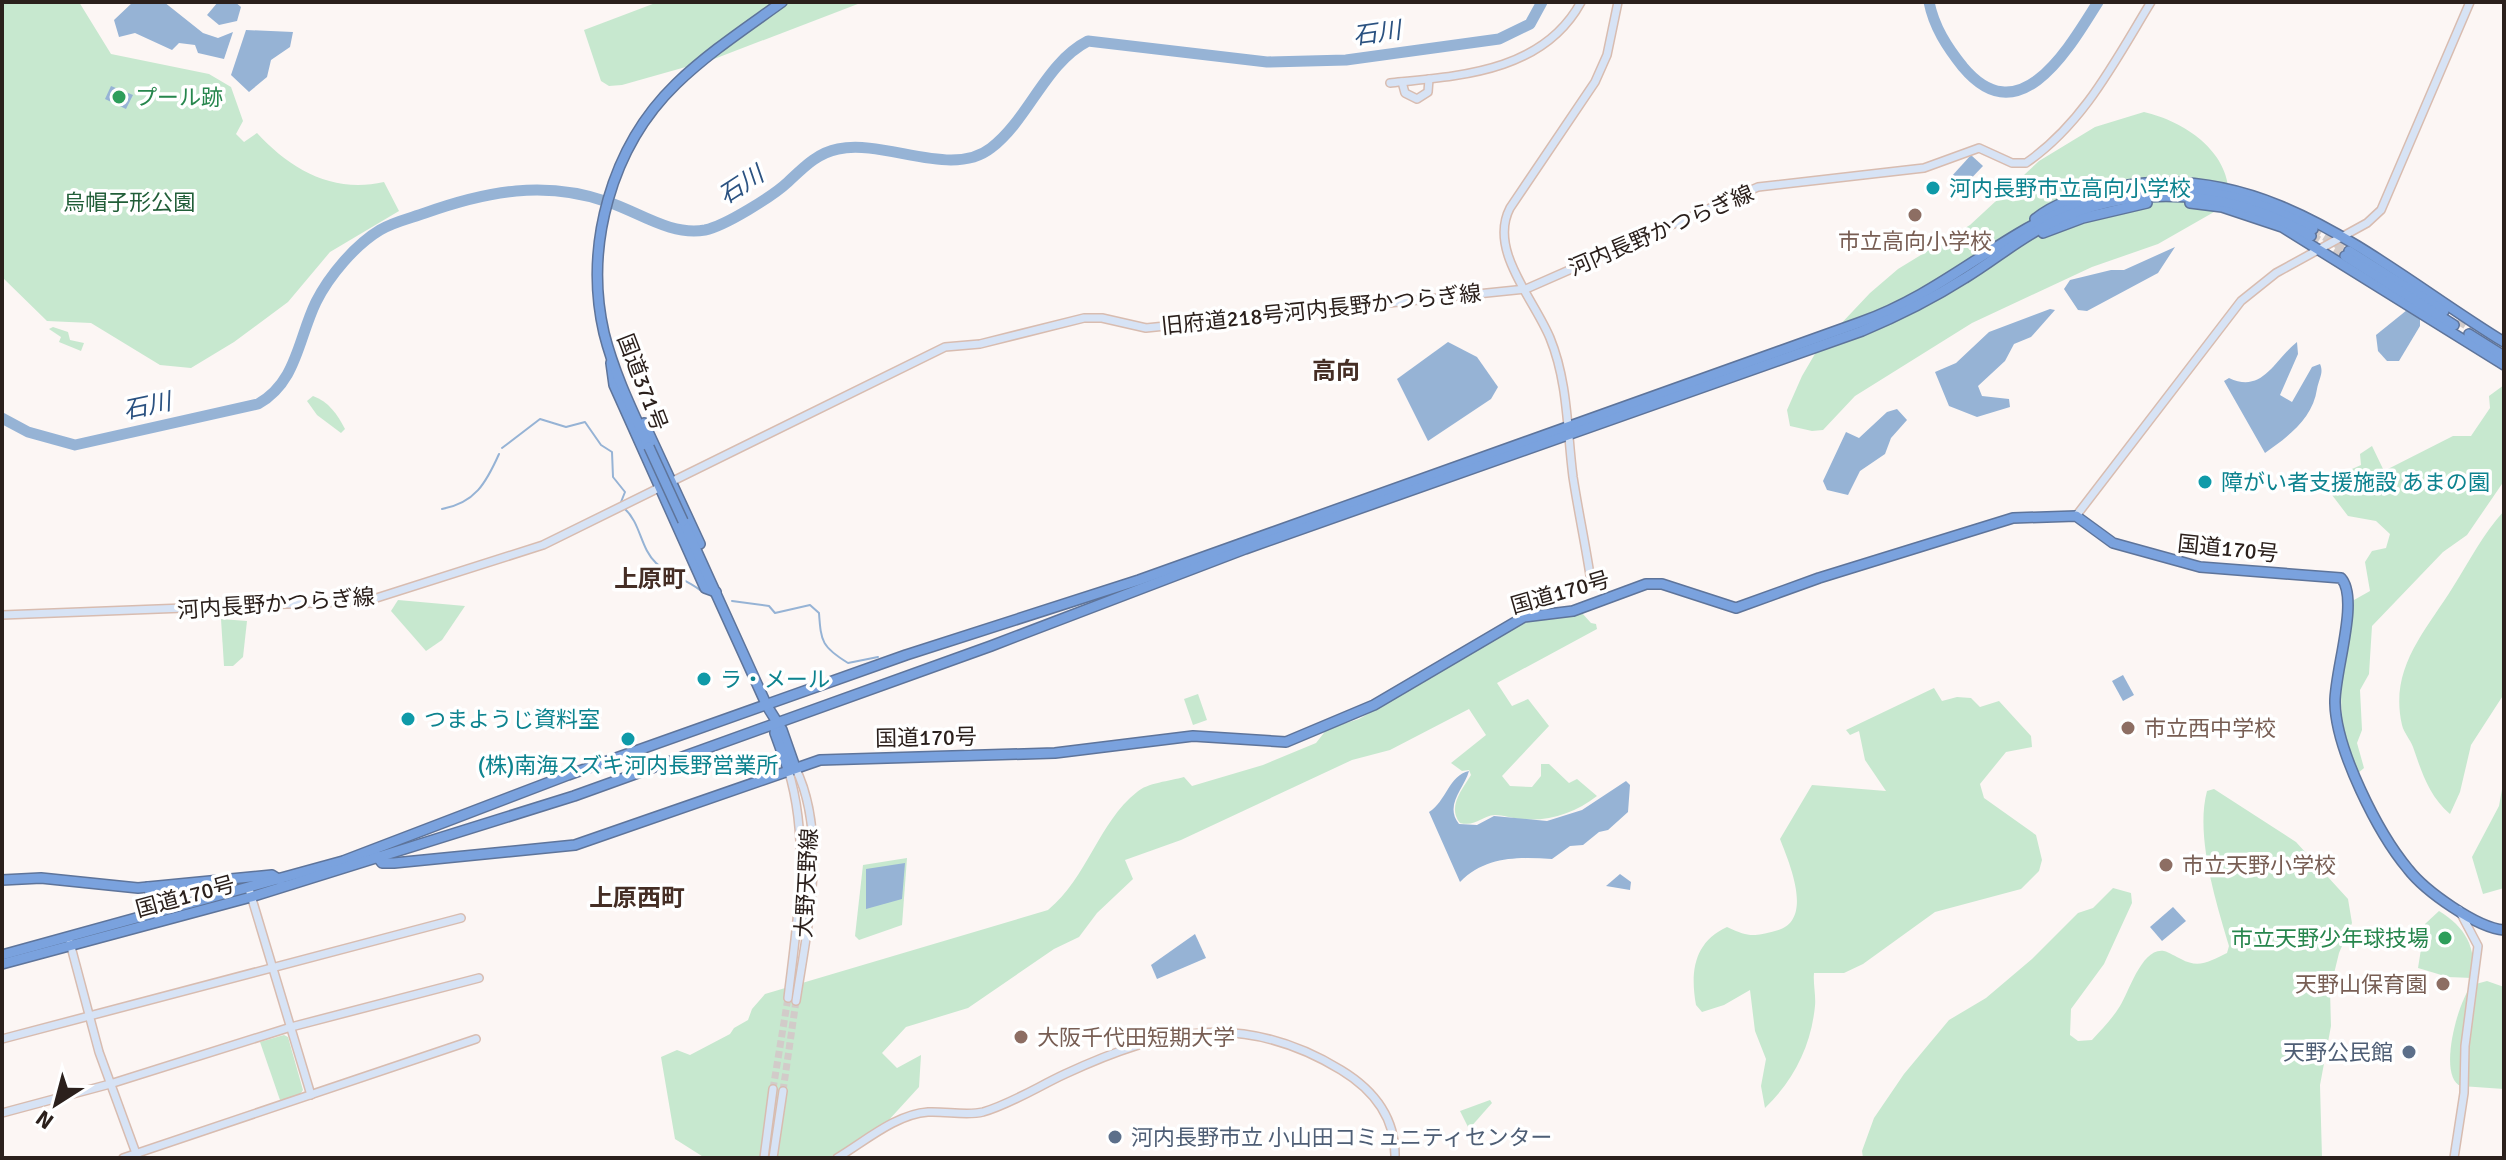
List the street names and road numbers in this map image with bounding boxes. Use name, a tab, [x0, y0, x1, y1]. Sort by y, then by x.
street label: 河内長野かつらぎ線	[1565, 179, 1758, 282]
street label: 旧府道218号河内長野かつらぎ線	[1160, 279, 1482, 340]
street label: 国道371号	[612, 330, 673, 434]
street label: 国道170号	[2176, 530, 2280, 567]
street label: 国道170号	[1508, 565, 1613, 619]
street label: 河内長野かつらぎ線	[176, 583, 376, 624]
street label: 国道170号	[875, 723, 977, 752]
street label: 大野天野線	[790, 827, 823, 939]
street label: 国道170号	[133, 870, 238, 923]

